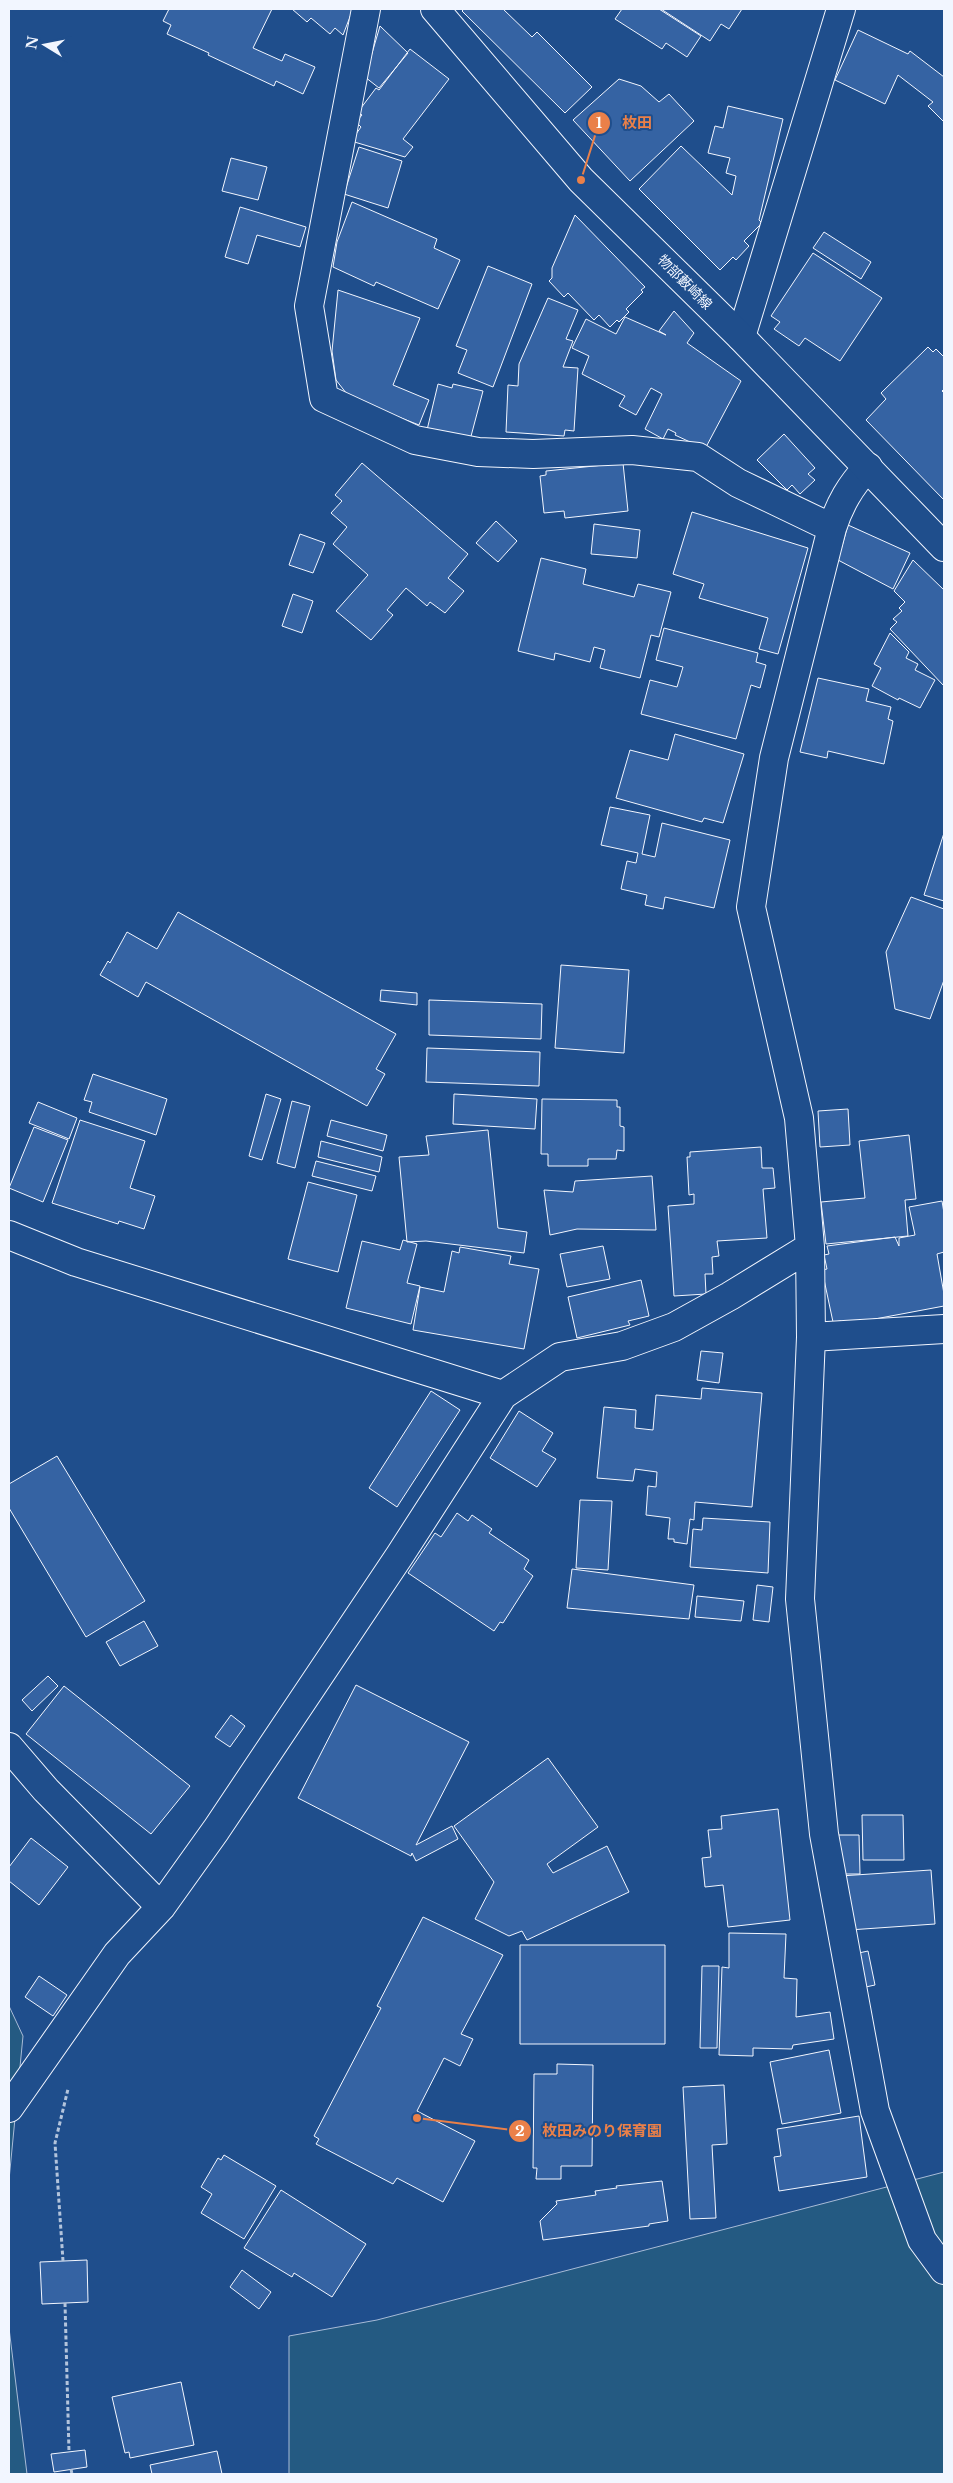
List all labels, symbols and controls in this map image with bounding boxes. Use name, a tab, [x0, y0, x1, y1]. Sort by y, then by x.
north arrow	[20, 20, 70, 70]
text: N	[22, 35, 42, 51]
callout: 枚田	[587, 108, 662, 138]
text: 1	[596, 113, 603, 132]
text: 枚田	[622, 113, 652, 132]
street label: 物部藪崎線	[654, 251, 716, 313]
callout: 枚田みのり保育園	[507, 2116, 672, 2146]
text: 2	[515, 2121, 525, 2140]
text: 枚田みのり保育園	[542, 2121, 662, 2140]

